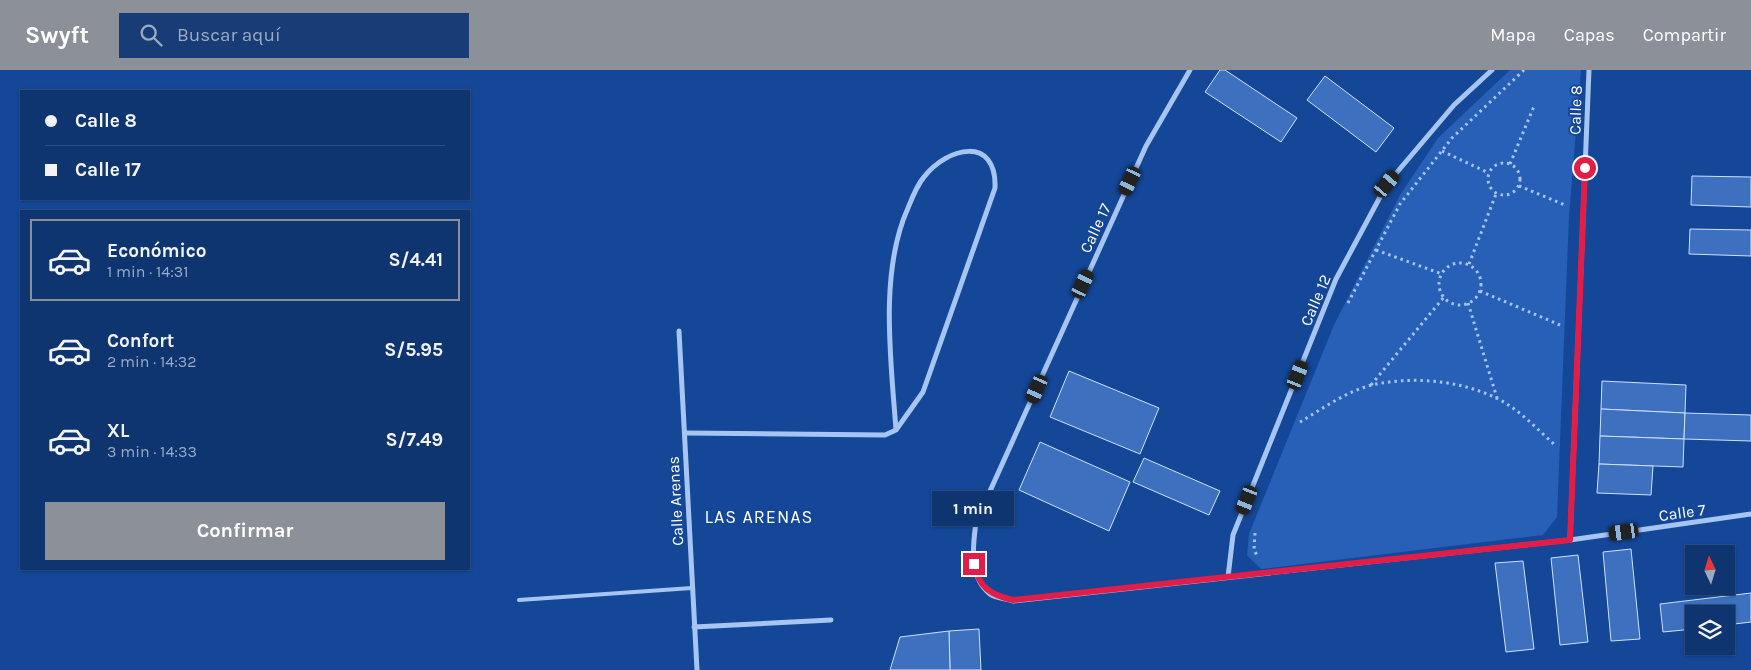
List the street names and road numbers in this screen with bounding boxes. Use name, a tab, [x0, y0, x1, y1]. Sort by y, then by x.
street label: Calle 8	[1565, 85, 1586, 135]
street label: Calle 17	[1076, 200, 1115, 256]
street label: Calle 12	[1296, 272, 1335, 329]
street label: Calle Arenas	[664, 456, 687, 546]
street label: Calle 7	[1657, 500, 1707, 525]

